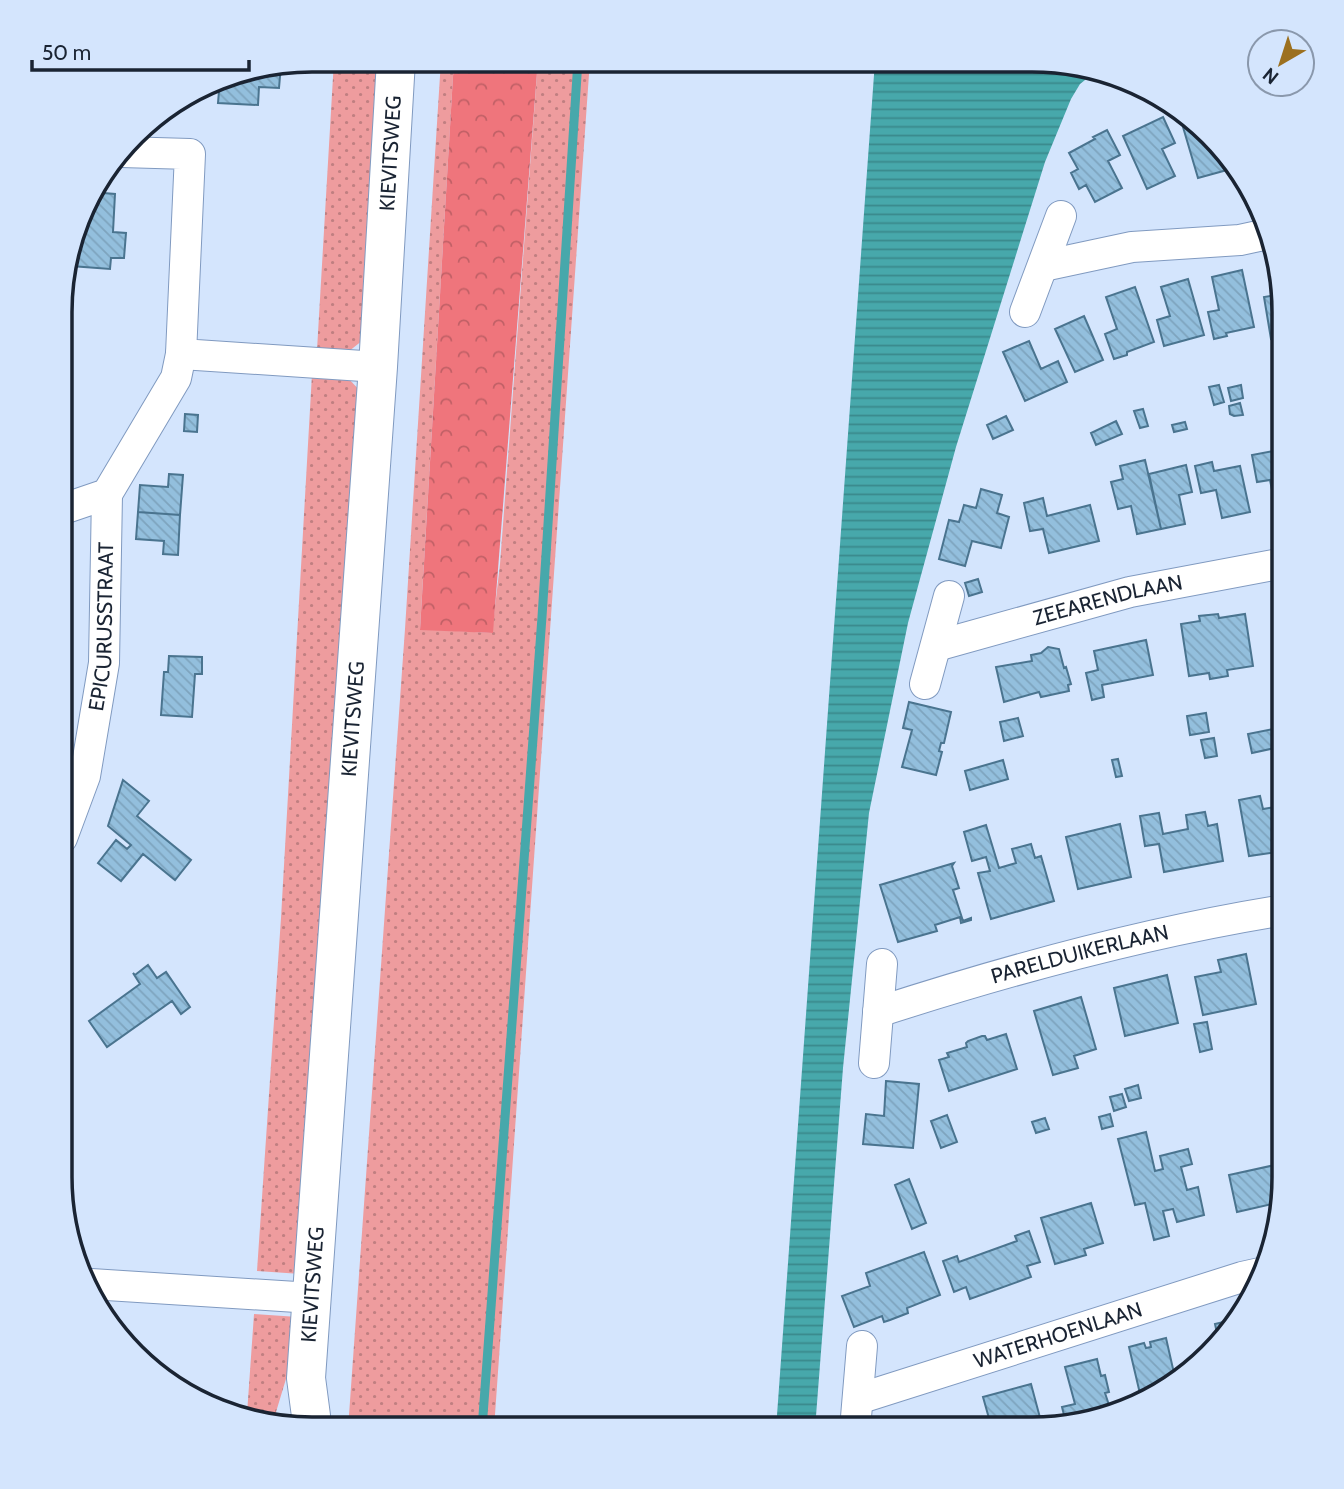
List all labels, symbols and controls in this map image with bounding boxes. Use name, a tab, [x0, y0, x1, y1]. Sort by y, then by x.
scale bar	[32, 28, 248, 72]
north arrow	[1246, 28, 1316, 98]
text: 50 m	[42, 40, 91, 65]
text: N	[1258, 63, 1283, 89]
street label: KIEVITSWEG	[374, 95, 406, 212]
street label: EPICURUSSTRAAT	[83, 542, 118, 713]
street label: ZEEARENDLAAN	[1030, 569, 1185, 630]
street label: KIEVITSWEG	[336, 660, 369, 778]
street label: PARELDUIKERLAAN	[988, 919, 1171, 989]
street label: KIEVITSWEG	[296, 1226, 329, 1343]
street label: WATERHOENLAAN	[971, 1297, 1145, 1373]

